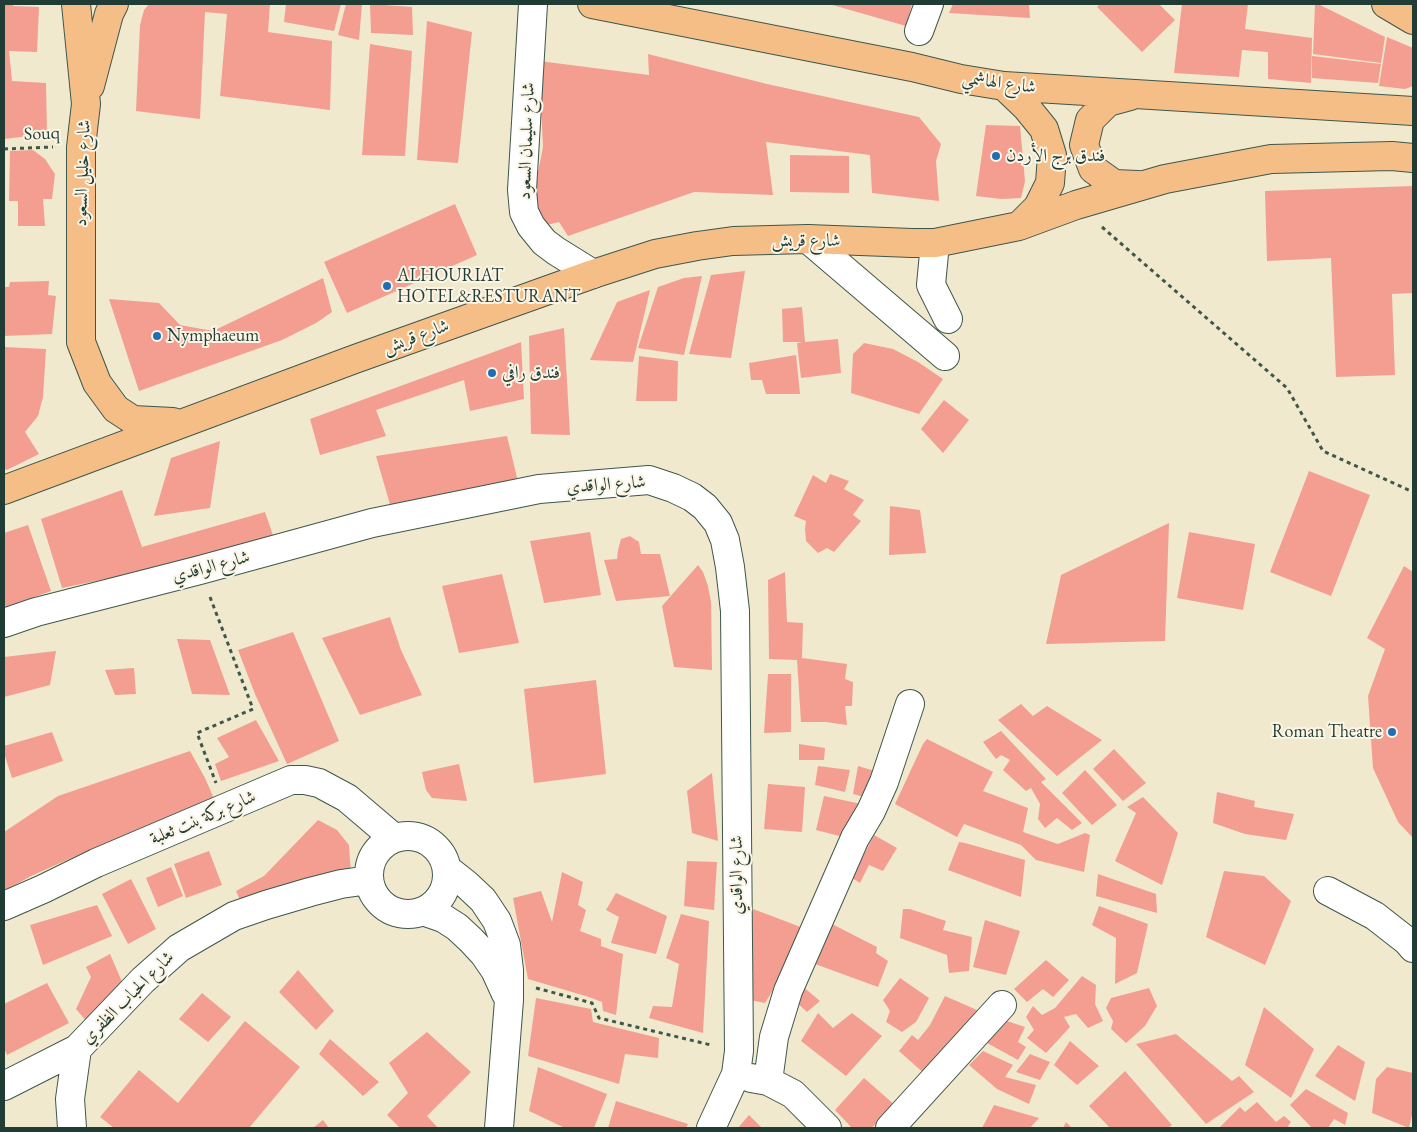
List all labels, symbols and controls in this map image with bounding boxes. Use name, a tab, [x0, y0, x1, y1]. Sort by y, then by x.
street label: شارع الهاشمي	[961, 67, 1037, 99]
street label: شارع سليمان السعود	[514, 82, 540, 200]
street label: شارع خليل السعود	[70, 119, 96, 227]
street label: Souq	[24, 123, 60, 145]
place label: فندق برج الأردن	[1006, 145, 1105, 167]
marker: فندق برج الأردن	[990, 150, 1002, 162]
street label: شارع قريش	[771, 230, 841, 252]
place label: ALHOURIAT HOTEL&RESTURANT	[397, 265, 580, 308]
marker: ALHOURIAT HOTEL&RESTURANT	[381, 280, 393, 292]
street label: شارع قريش	[380, 315, 452, 359]
place label: Nymphaeum	[167, 325, 259, 347]
marker: Nymphaeum	[151, 330, 163, 342]
place label: فندق رافي	[502, 362, 560, 384]
marker: فندق رافي	[486, 367, 498, 379]
street label: شارع الواقدي	[566, 471, 646, 499]
street label: شارع الواقدي	[170, 546, 252, 588]
place label: Roman Theatre	[1272, 721, 1382, 743]
marker: Roman Theatre	[1386, 726, 1398, 738]
street label: شارع بركة بنت ثعلبة	[147, 786, 259, 850]
street label: شارع الواقدي	[726, 835, 748, 915]
street label: شارع الحباب الظفري	[77, 947, 179, 1049]

